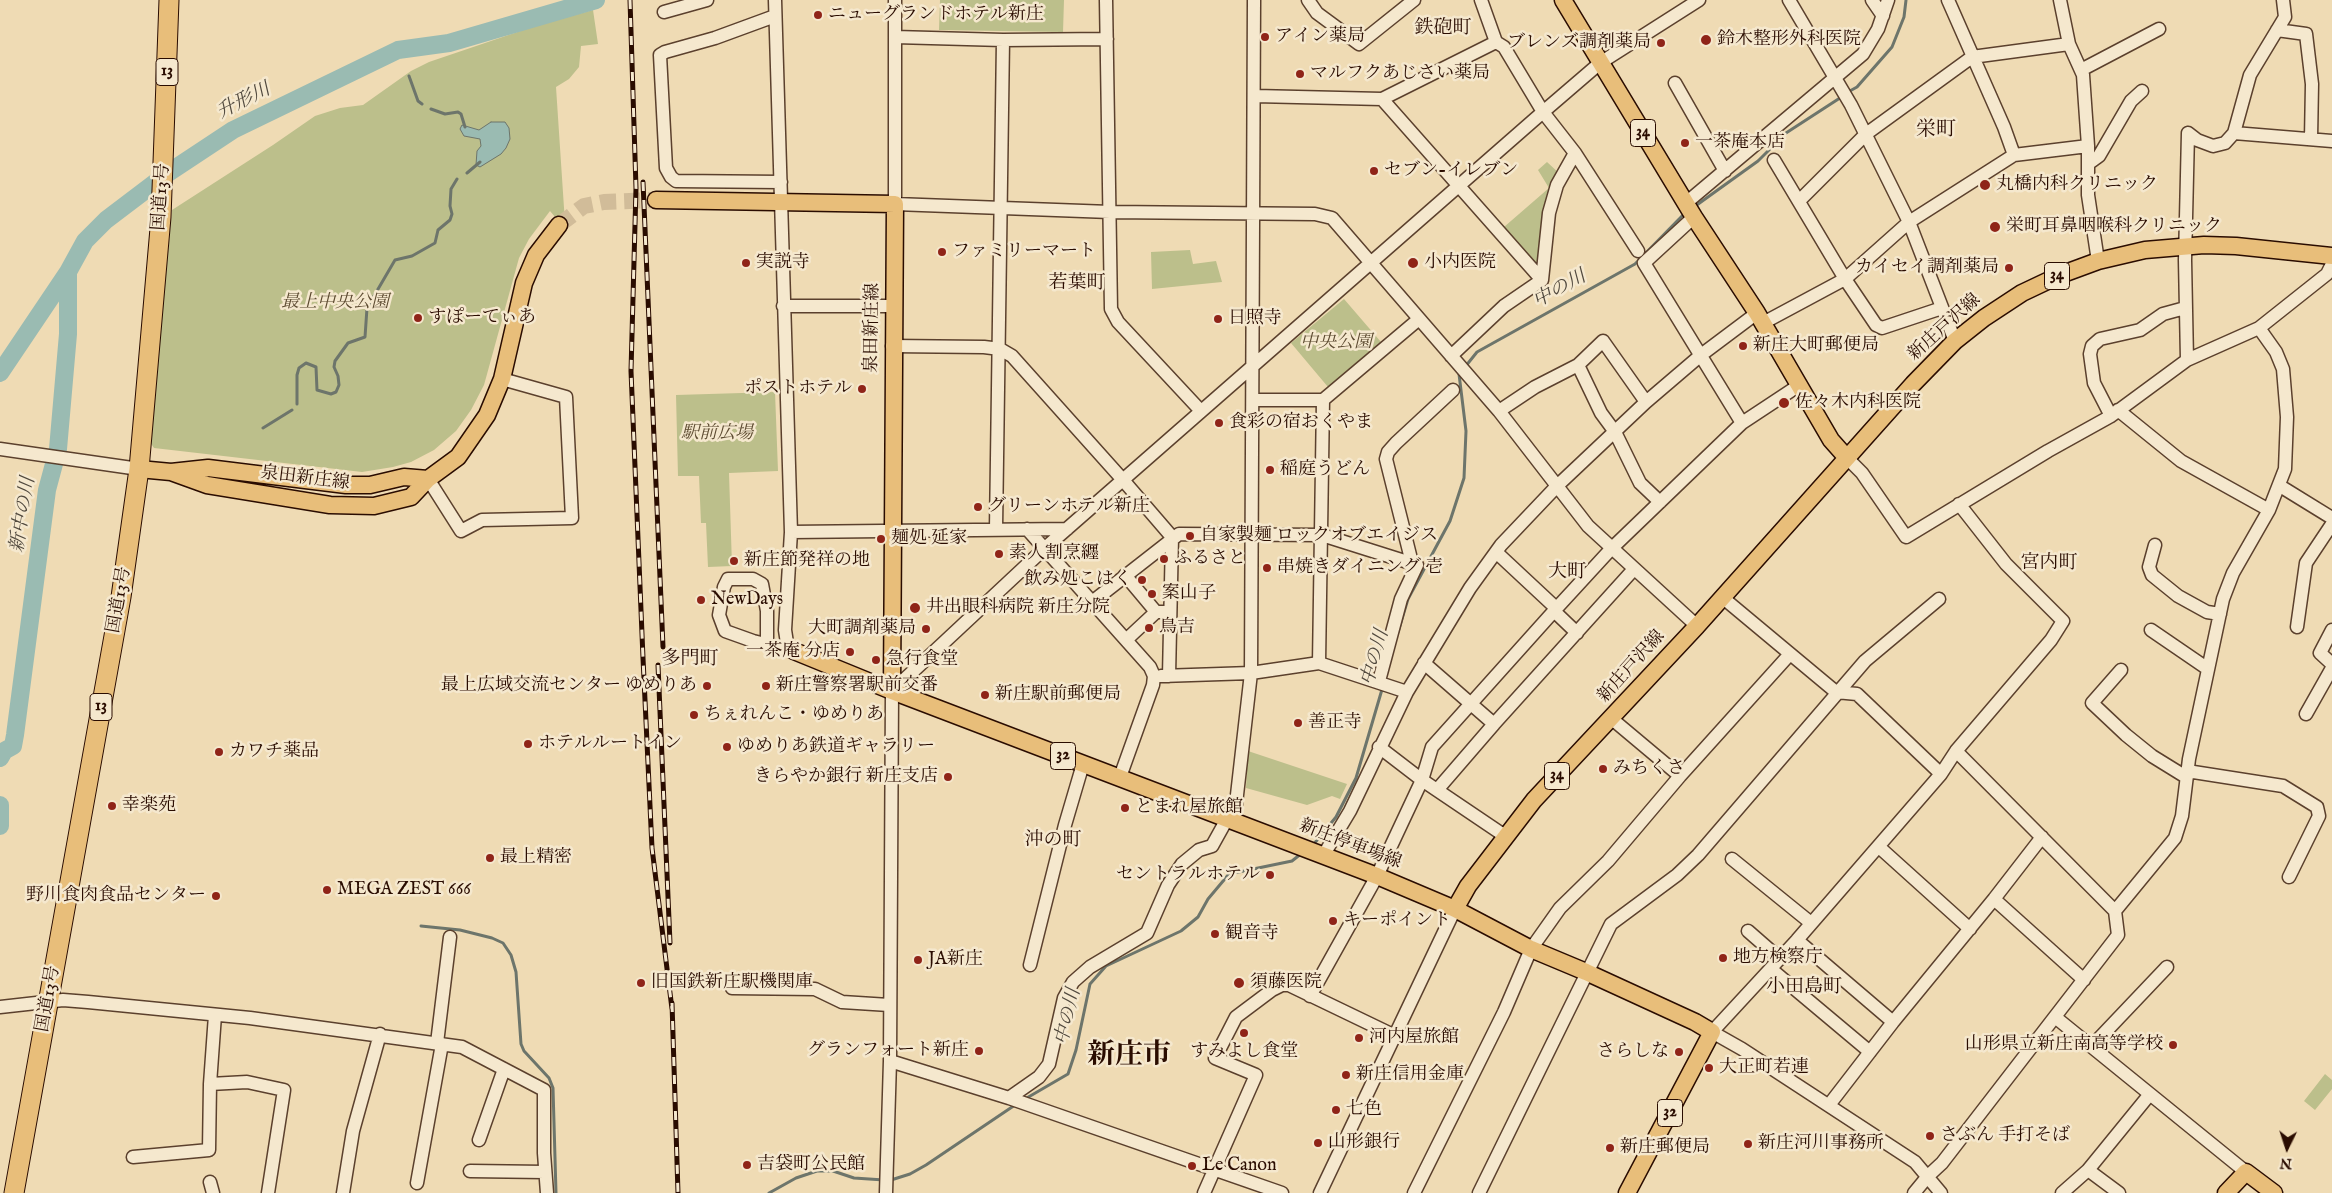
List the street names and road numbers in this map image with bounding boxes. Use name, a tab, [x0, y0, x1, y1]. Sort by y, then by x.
road number: 13	[156, 58, 178, 86]
road number: 34	[1630, 120, 1656, 146]
street label: 国道13号	[149, 163, 175, 231]
road number: 34	[2044, 262, 2070, 290]
street label: 泉田新庄線	[861, 283, 885, 373]
street label: 新庄戸沢線	[1904, 290, 1986, 366]
street label: 泉田新庄線	[259, 463, 351, 495]
street label: 国道13号	[104, 565, 136, 635]
street label: 新庄戸沢線	[1594, 626, 1670, 708]
road number: 13	[90, 694, 112, 720]
road number: 32	[1050, 742, 1076, 769]
road number: 34	[1544, 762, 1570, 789]
street label: 新庄停車場線	[1296, 816, 1404, 874]
street label: 国道13号	[33, 964, 65, 1034]
road number: 32	[1658, 1100, 1682, 1126]

